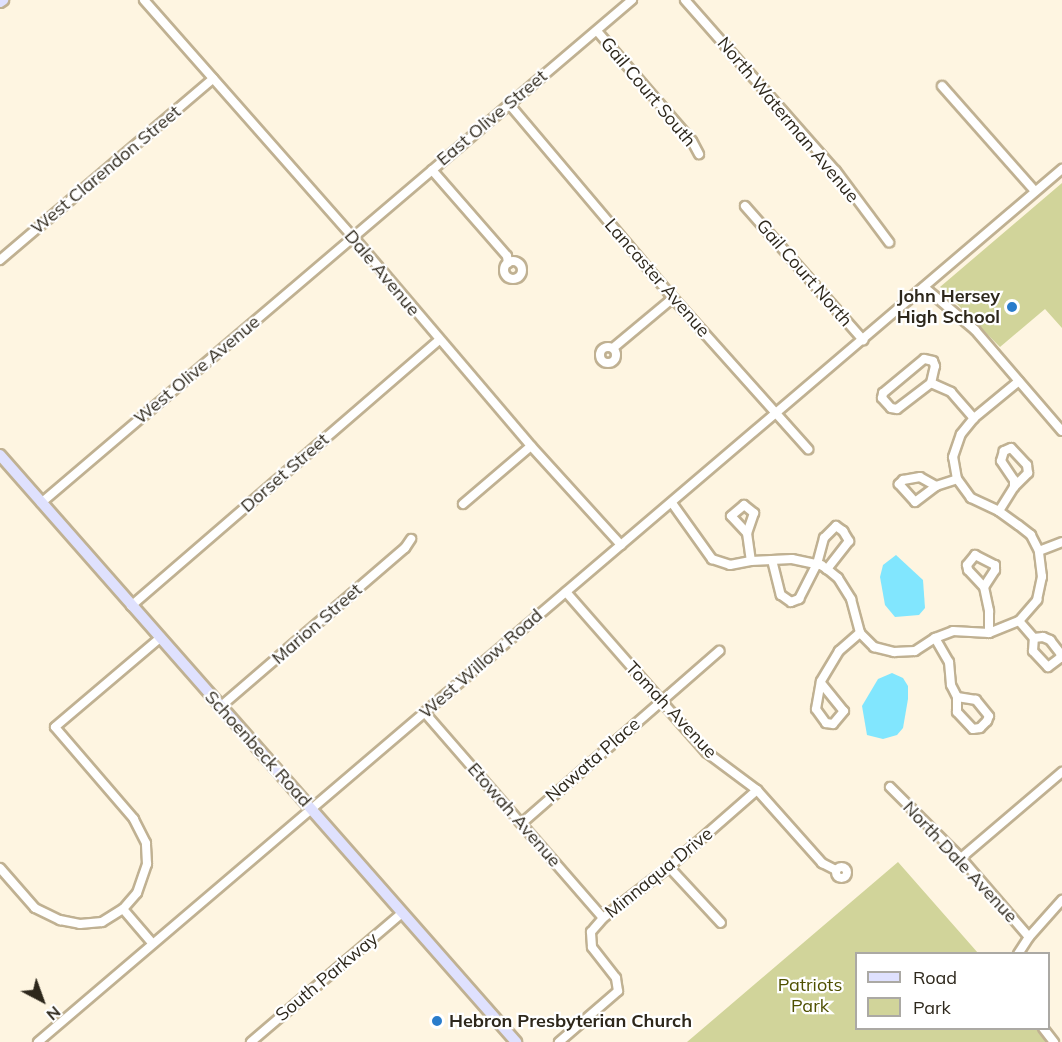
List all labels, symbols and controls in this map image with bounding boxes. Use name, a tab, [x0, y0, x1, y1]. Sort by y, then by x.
street label: Gail Court South	[596, 33, 700, 151]
street label: North Waterman Avenue	[713, 33, 863, 207]
street label: East Olive Street	[432, 66, 552, 170]
street label: West Clarendon Street	[27, 101, 185, 239]
street label: Lancaster Avenue	[600, 214, 714, 342]
street label: Gail Court North	[752, 215, 856, 331]
street label: Dale Avenue	[340, 226, 424, 320]
place label: John Hersey High School	[897, 286, 1000, 328]
marker: John Hersey High School	[1005, 300, 1019, 314]
street label: West Olive Avenue	[130, 311, 264, 429]
street label: Dorset Street	[237, 429, 333, 517]
street label: Marion Street	[268, 579, 366, 669]
street label: West Willow Road	[415, 605, 547, 723]
street label: Tomah Avenue	[621, 657, 721, 763]
street label: Schoenbeck Road	[200, 686, 316, 812]
street label: Nawata Place	[542, 713, 644, 807]
street label: Etowah Avenue	[463, 758, 565, 872]
street label: North Dale Avenue	[898, 797, 1022, 927]
street label: Minnaqua Drive	[601, 823, 717, 923]
street label: South Parkway	[272, 928, 382, 1026]
legend	[855, 952, 1050, 1030]
text: Road	[913, 966, 957, 989]
north arrow	[12, 970, 72, 1030]
park label: Patriots Park	[778, 975, 842, 1018]
text: Park	[913, 996, 951, 1019]
text: N	[43, 1002, 65, 1025]
place label: Hebron Presbyterian Church	[449, 1010, 692, 1032]
marker: Hebron Presbyterian Church	[430, 1014, 444, 1028]

